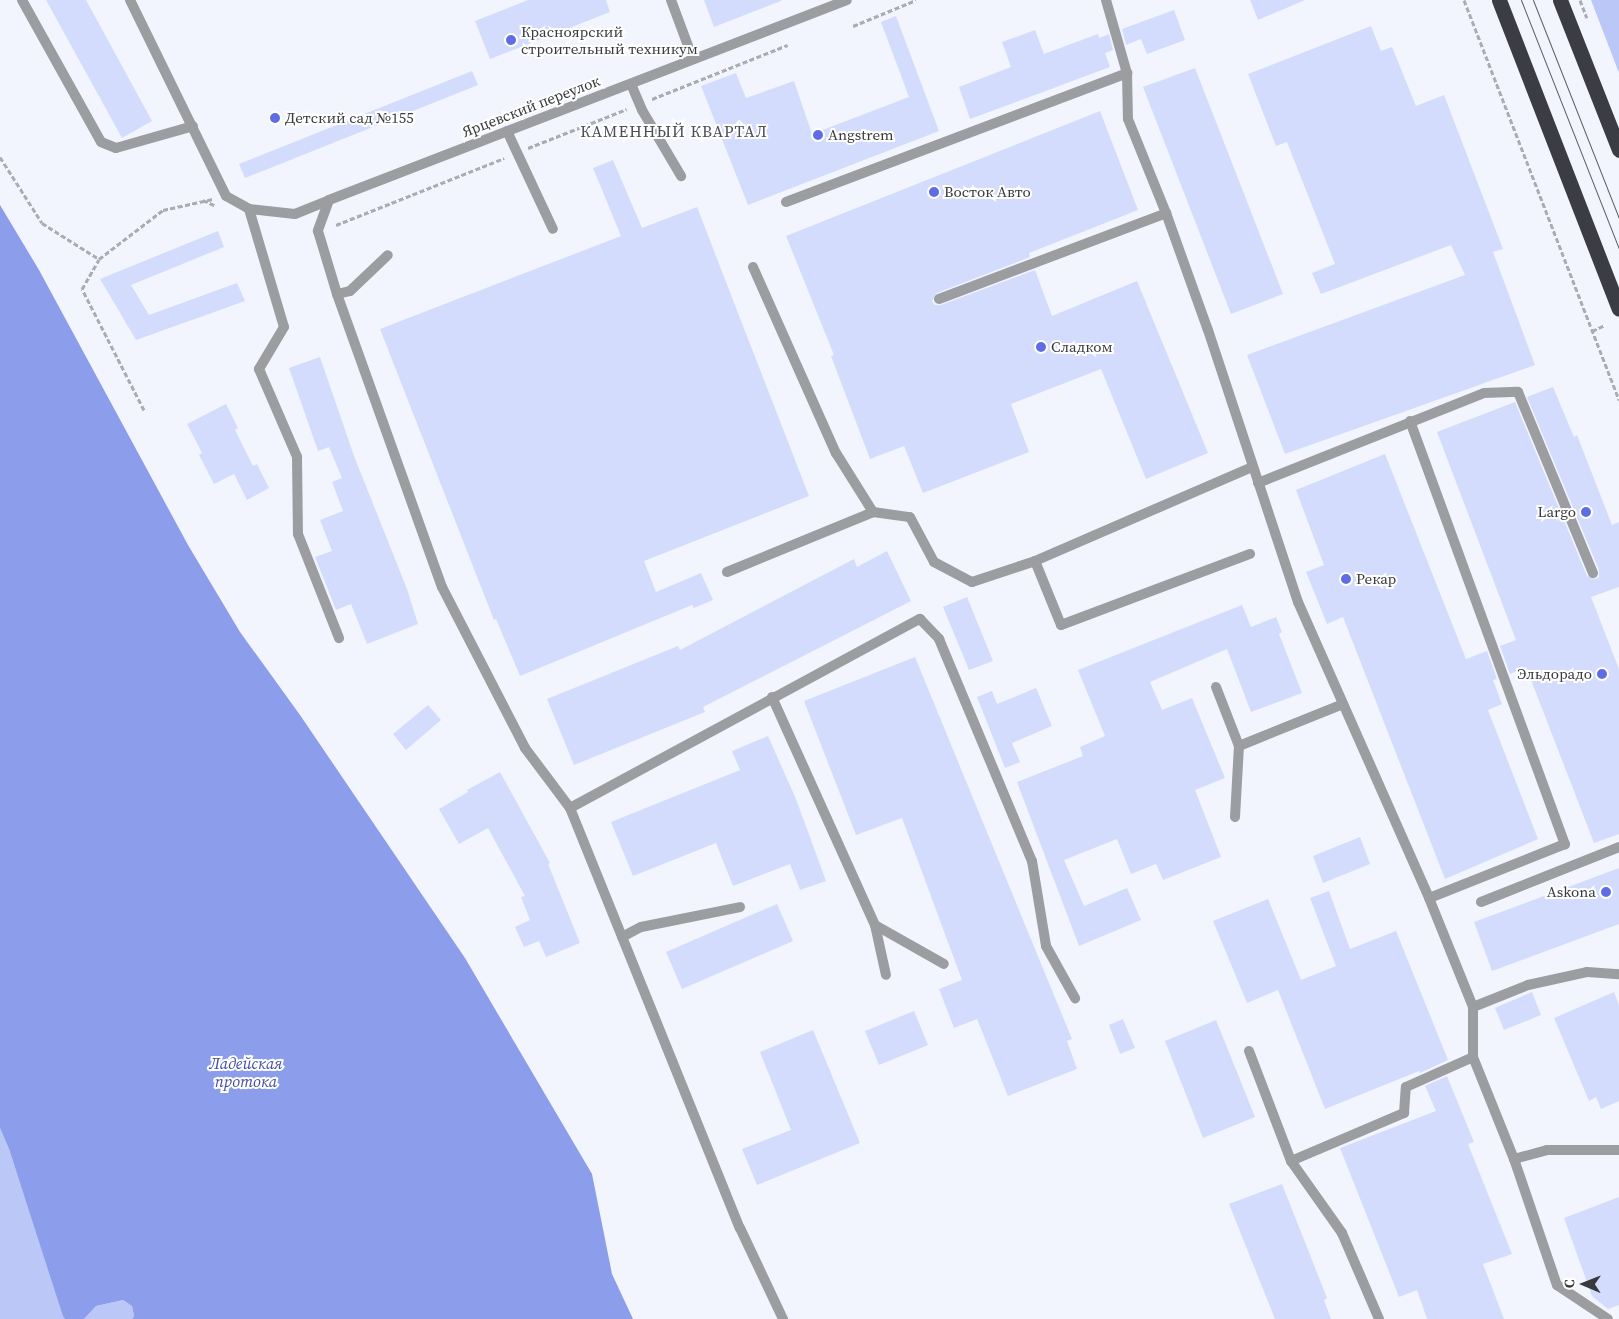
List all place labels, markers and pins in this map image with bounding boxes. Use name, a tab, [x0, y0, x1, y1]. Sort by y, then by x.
place label: Красноярский строительный техникум	[521, 22, 698, 57]
marker: Красноярский строительный техникум	[505, 34, 517, 46]
place label: Детский сад №155	[285, 109, 414, 127]
marker: Детский сад №155	[269, 112, 281, 124]
place label: Angstrem	[828, 126, 894, 144]
marker: Angstrem	[812, 129, 824, 141]
place label: Восток Авто	[944, 183, 1031, 201]
marker: Восток Авто	[928, 186, 940, 198]
place label: Сладком	[1051, 338, 1113, 356]
marker: Сладком	[1035, 341, 1047, 353]
place label: Largo	[1537, 503, 1576, 521]
marker: Largo	[1580, 506, 1592, 518]
place label: Рекар	[1356, 570, 1396, 588]
marker: Рекар	[1340, 573, 1352, 585]
place label: Эльдорадо	[1517, 665, 1592, 683]
marker: Эльдорадо	[1596, 668, 1608, 680]
place label: Askona	[1547, 883, 1596, 901]
marker: Askona	[1600, 886, 1612, 898]

